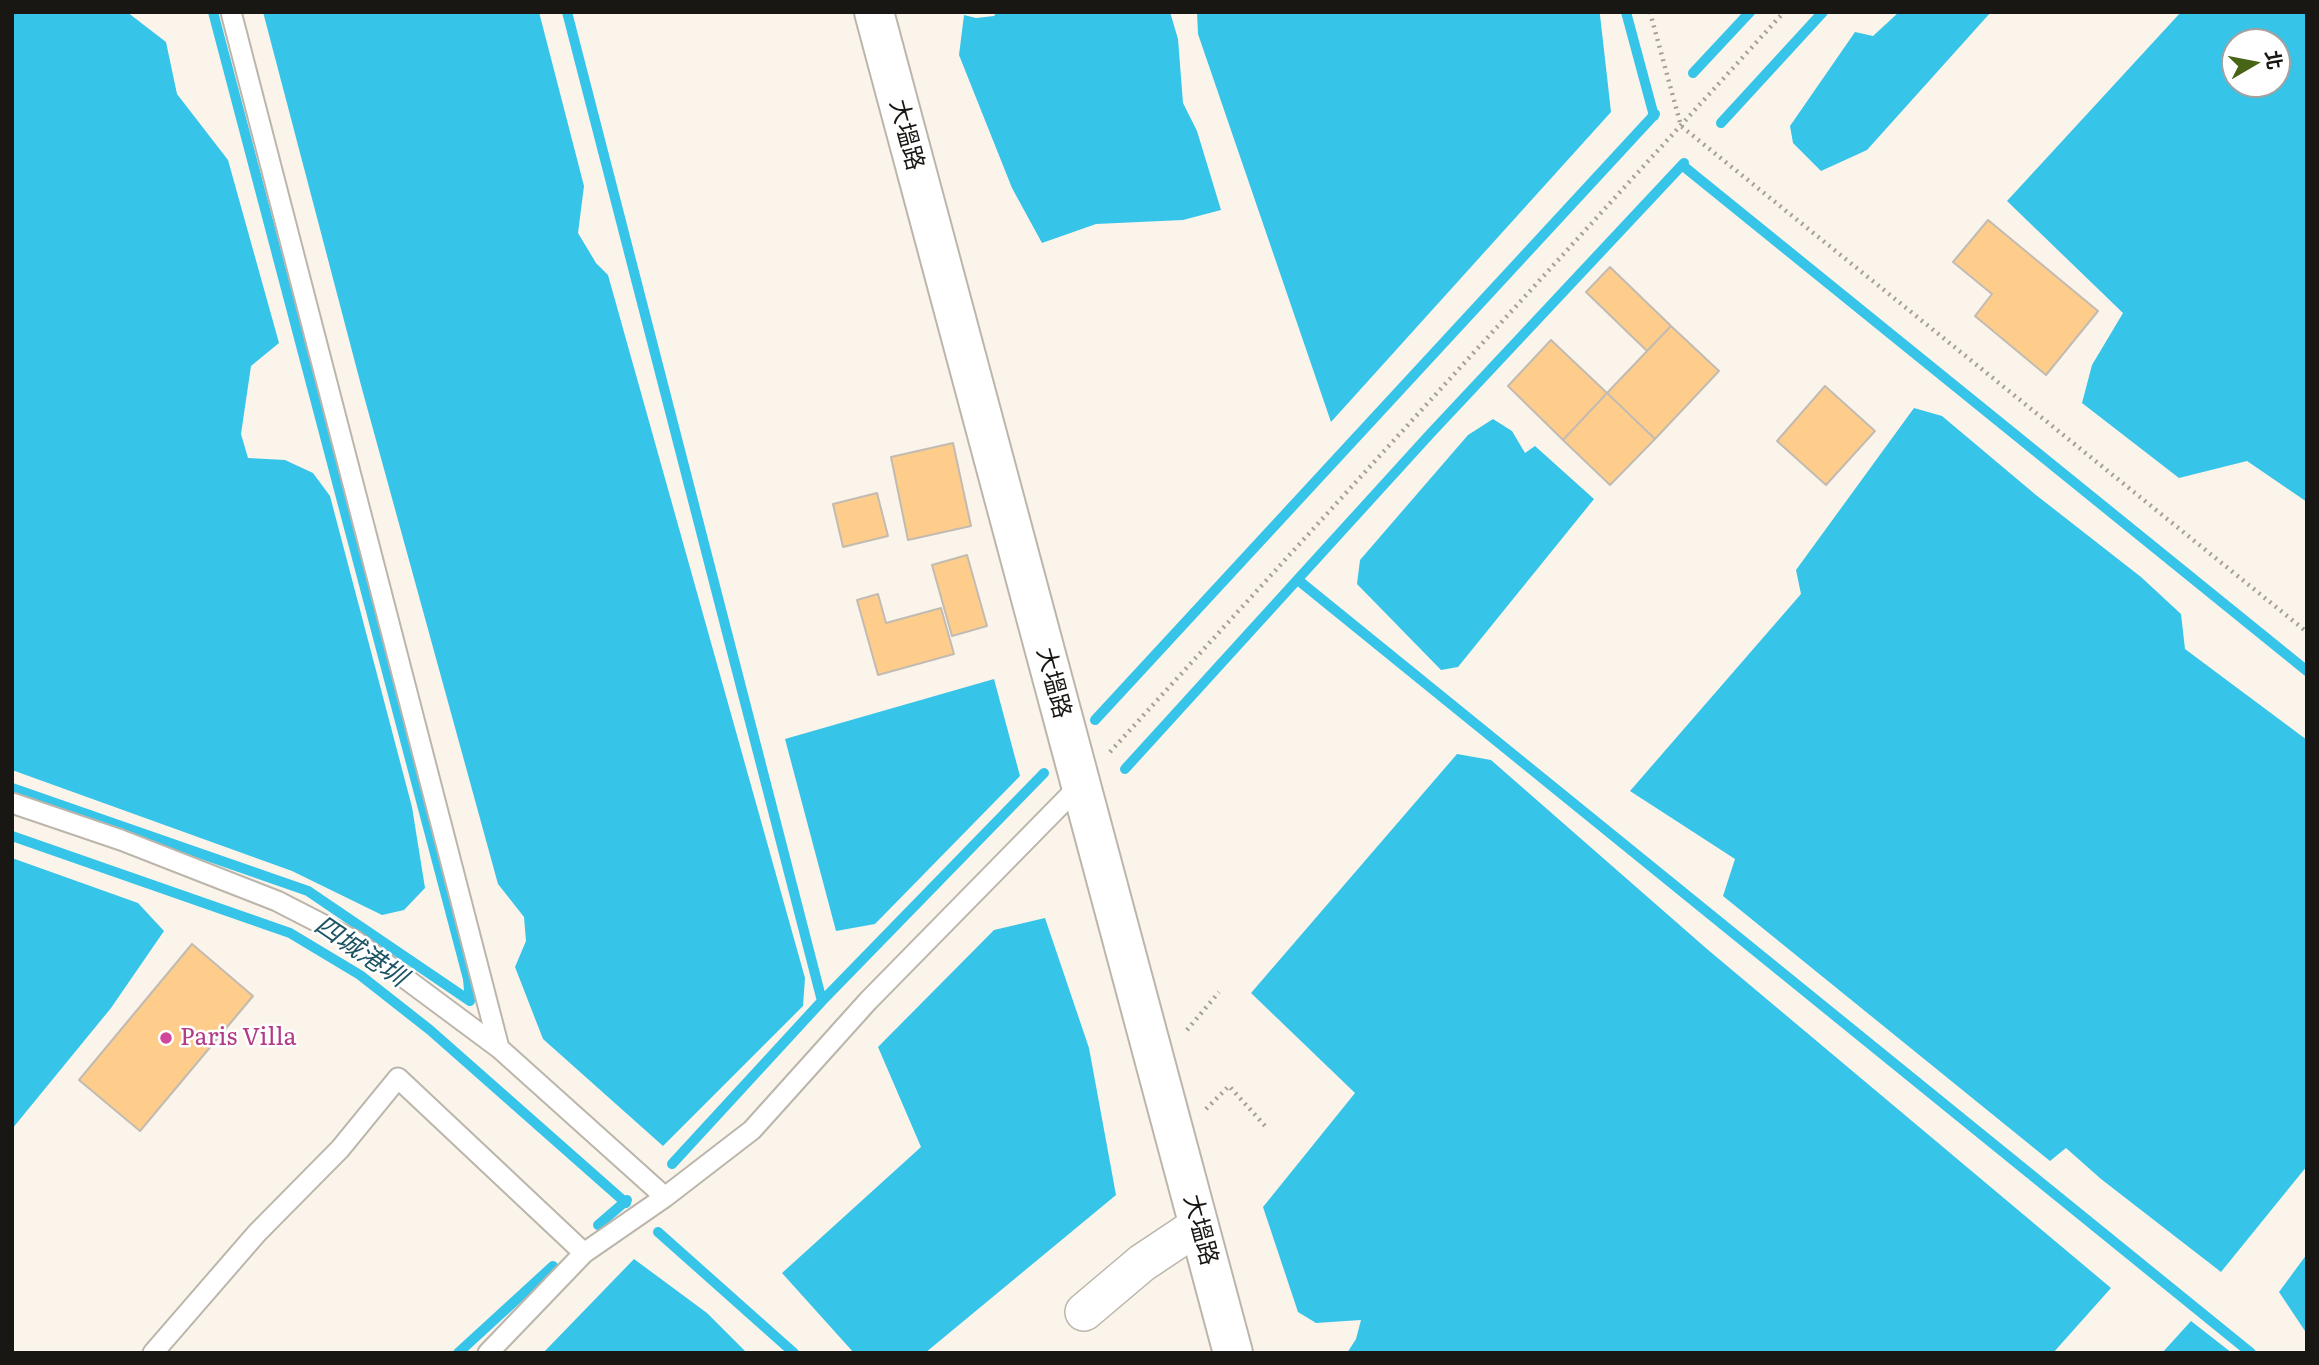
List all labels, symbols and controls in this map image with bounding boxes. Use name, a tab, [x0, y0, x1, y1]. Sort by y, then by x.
north arrow	[2221, 28, 2291, 98]
text: 北	[2259, 48, 2290, 71]
street label: 大塭路	[883, 96, 929, 174]
street label: 大塭路	[1030, 644, 1076, 722]
water label: 四城港圳	[308, 910, 412, 994]
place label: Paris Villa	[180, 1024, 297, 1052]
marker: Paris Villa	[158, 1030, 174, 1046]
street label: 大塭路	[1177, 1191, 1223, 1269]

